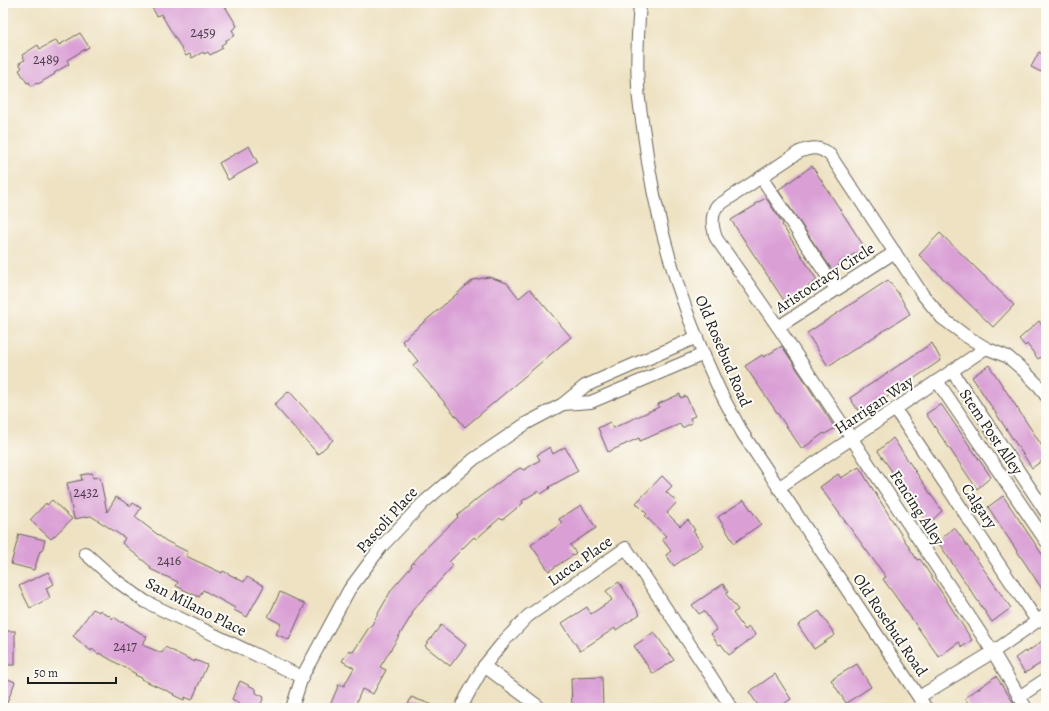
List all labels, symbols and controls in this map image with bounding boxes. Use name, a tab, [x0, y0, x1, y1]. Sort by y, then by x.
house number: 2459	[190, 23, 216, 42]
house number: 2489	[33, 50, 59, 69]
street label: Aristocracy Circle	[770, 238, 879, 319]
street label: Old Rosebud Road	[690, 292, 757, 411]
street label: Harrigan Way	[830, 370, 919, 440]
street label: Stem Post Alley	[954, 385, 1028, 480]
street label: Fencing Alley	[884, 466, 950, 551]
street label: Calgary	[956, 479, 1003, 534]
street label: Pascoli Place	[351, 482, 423, 558]
house number: 2432	[73, 483, 99, 502]
street label: Lucca Place	[543, 531, 617, 591]
house number: 2416	[157, 551, 181, 570]
street label: Old Rosebud Road	[847, 569, 933, 681]
street label: San Milano Place	[142, 572, 250, 642]
house number: 2417	[113, 637, 137, 656]
scale bar	[28, 659, 116, 685]
text: 50 m	[34, 665, 58, 681]

